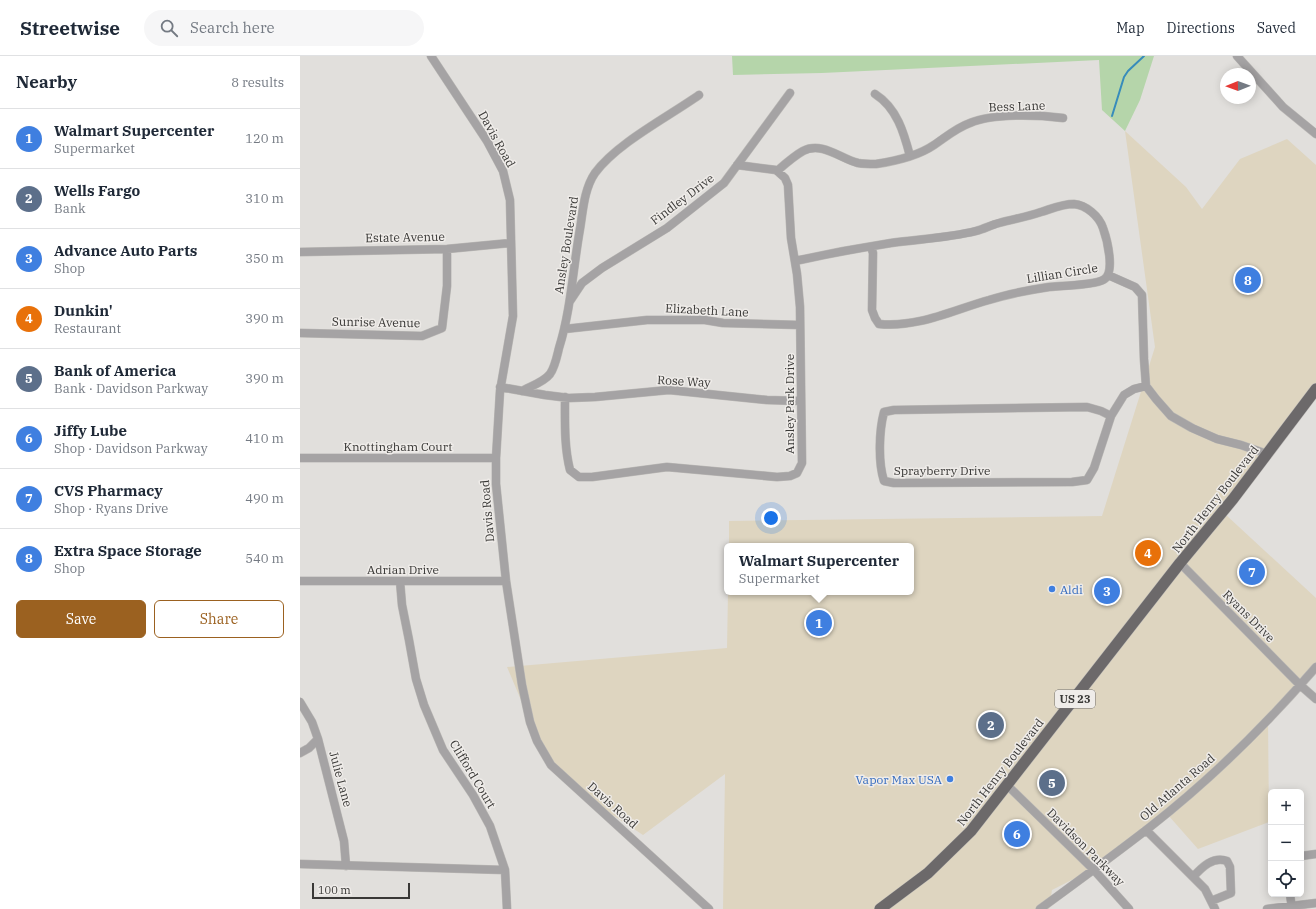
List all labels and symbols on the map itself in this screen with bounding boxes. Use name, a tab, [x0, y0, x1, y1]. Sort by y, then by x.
north arrow	[1220, 68, 1256, 104]
street label: Bess Lane	[988, 98, 1046, 114]
street label: Davis Road	[475, 108, 519, 170]
street label: Findley Drive	[647, 170, 717, 228]
street label: Ansley Boulevard	[551, 195, 581, 295]
street label: Estate Avenue	[365, 229, 445, 245]
street label: Lillian Circle	[1025, 260, 1099, 286]
pin: 8	[1235, 265, 1261, 295]
street label: Elizabeth Lane	[665, 300, 749, 320]
street label: Sunrise Avenue	[332, 314, 420, 330]
street label: Ansley Park Drive	[782, 354, 797, 454]
street label: Rose Way	[657, 372, 712, 390]
street label: Knottingham Court	[344, 439, 452, 454]
street label: North Henry Boulevard	[1168, 442, 1262, 556]
street label: Sprayberry Drive	[894, 463, 990, 478]
street label: Davis Road	[477, 479, 497, 543]
your location	[761, 508, 781, 528]
pin: 4	[1135, 538, 1161, 568]
pin: 7	[1239, 557, 1265, 587]
street label: Adrian Drive	[367, 562, 439, 577]
pin: 3	[1094, 576, 1120, 606]
place label: Aldi	[1060, 582, 1083, 597]
marker: Aldi	[1047, 584, 1057, 594]
street label: Ryans Drive	[1220, 587, 1278, 645]
pin: 1	[806, 608, 832, 638]
road number: US 23	[1055, 690, 1095, 708]
pin: 2	[978, 710, 1004, 740]
street label: North Henry Boulevard	[953, 715, 1047, 829]
street label: Clifford Court	[447, 737, 499, 811]
street label: Julie Lane	[326, 749, 356, 809]
street label: Old Atlanta Road	[1136, 750, 1218, 824]
pin: 5	[1039, 768, 1065, 798]
place label: Vapor Max USA	[855, 772, 943, 787]
marker: Vapor Max USA	[945, 774, 955, 784]
street label: Davis Road	[585, 779, 641, 831]
street label: Davidson Parkway	[1044, 805, 1128, 889]
pin: 6	[1004, 819, 1030, 849]
scale bar	[312, 881, 410, 900]

